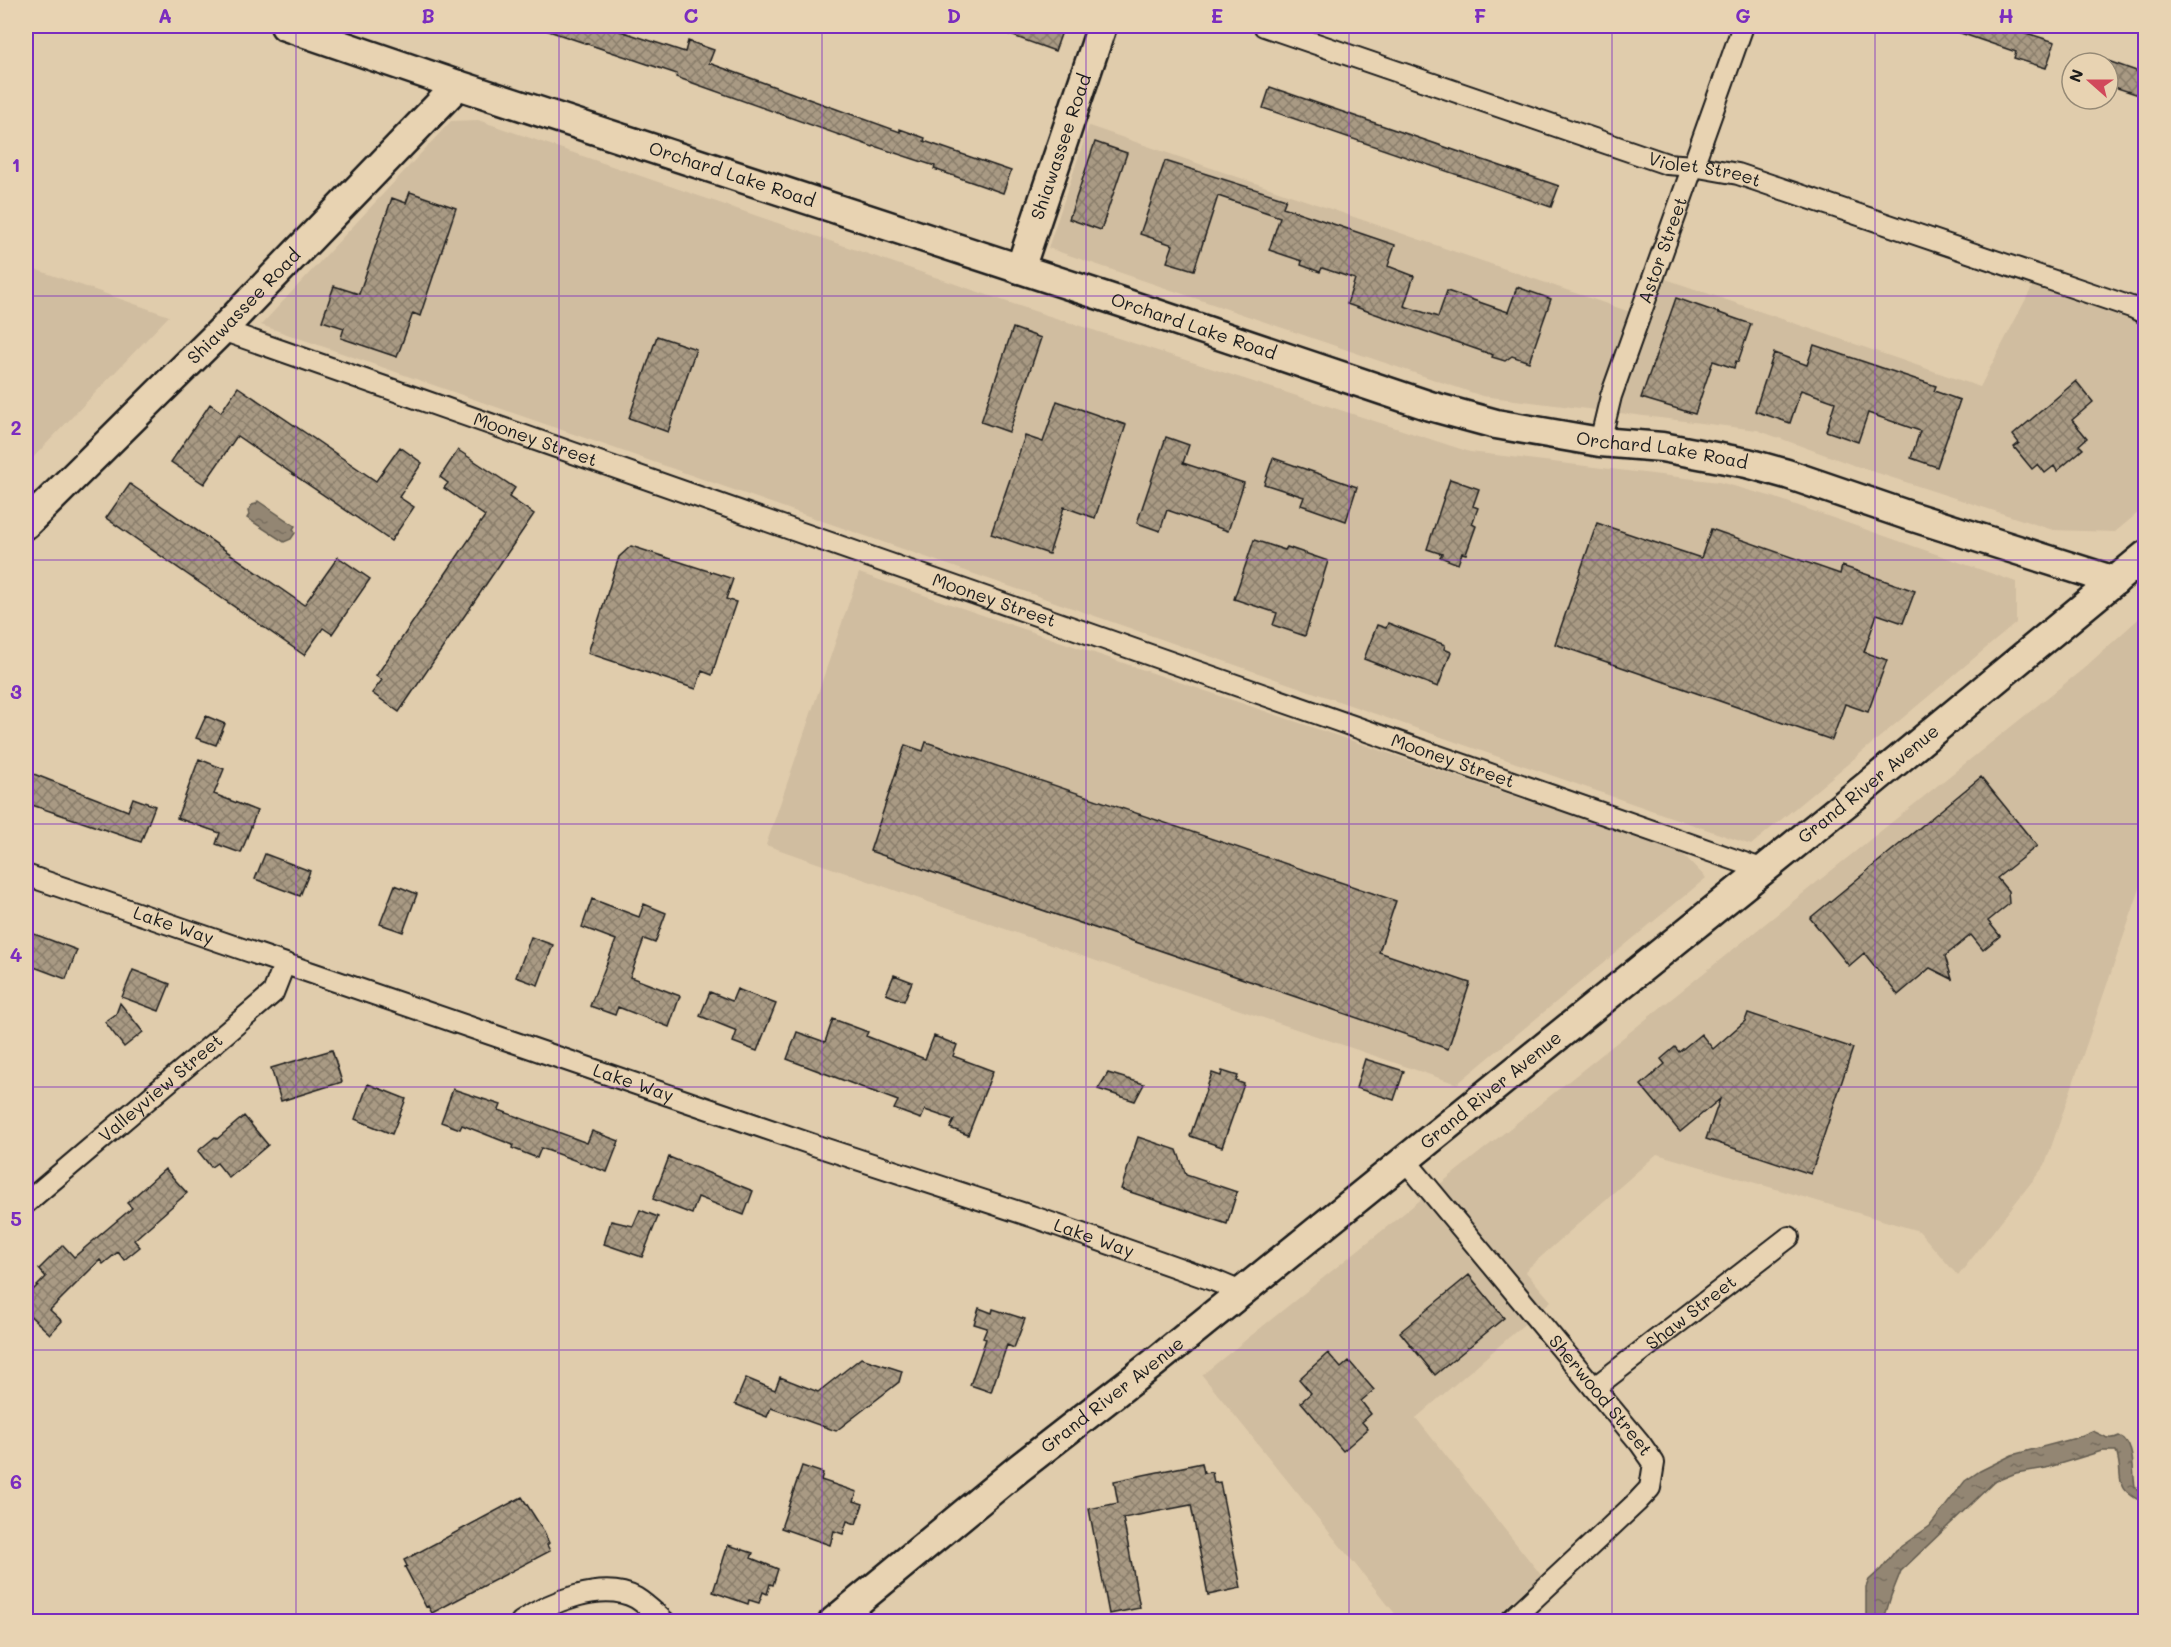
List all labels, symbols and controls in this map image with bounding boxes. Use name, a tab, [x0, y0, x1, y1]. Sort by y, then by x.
text: A	[158, 2, 172, 28]
text: B	[421, 2, 435, 28]
text: C	[684, 2, 699, 28]
text: D	[947, 2, 961, 28]
text: E	[1211, 2, 1223, 28]
text: F	[1474, 2, 1487, 28]
text: G	[1735, 2, 1751, 28]
text: H	[1998, 2, 2014, 28]
north arrow	[2060, 51, 2120, 111]
text: N	[2064, 66, 2088, 85]
street label: Shiawassee Road	[1025, 70, 1096, 223]
street label: Orchard Lake Road	[646, 135, 818, 212]
street label: Violet Street	[1645, 145, 1764, 192]
text: 1	[12, 151, 20, 177]
street label: Astor Street	[1632, 193, 1692, 307]
street label: Shiawassee Road	[182, 243, 305, 369]
street label: Orchard Lake Road	[1108, 286, 1280, 365]
street label: Mooney Street	[471, 406, 601, 471]
text: 2	[10, 414, 22, 440]
street label: Orchard Lake Road	[1574, 425, 1750, 474]
street label: Mooney Street	[929, 567, 1059, 632]
text: 3	[10, 678, 22, 704]
street label: Grand River Avenue	[1792, 719, 1943, 848]
street label: Mooney Street	[1388, 727, 1518, 793]
street label: Lake Way	[130, 900, 217, 950]
text: 4	[10, 941, 23, 967]
street label: Grand River Avenue	[1415, 1025, 1566, 1154]
street label: Valleyview Street	[93, 1028, 227, 1147]
street label: Lake Way	[590, 1057, 677, 1107]
text: 5	[10, 1205, 22, 1231]
street label: Lake Way	[1051, 1212, 1138, 1263]
street label: Shaw Street	[1640, 1269, 1741, 1355]
street label: Sherwood Street	[1544, 1329, 1658, 1460]
street label: Grand River Avenue	[1035, 1331, 1188, 1458]
text: 6	[10, 1468, 22, 1494]

